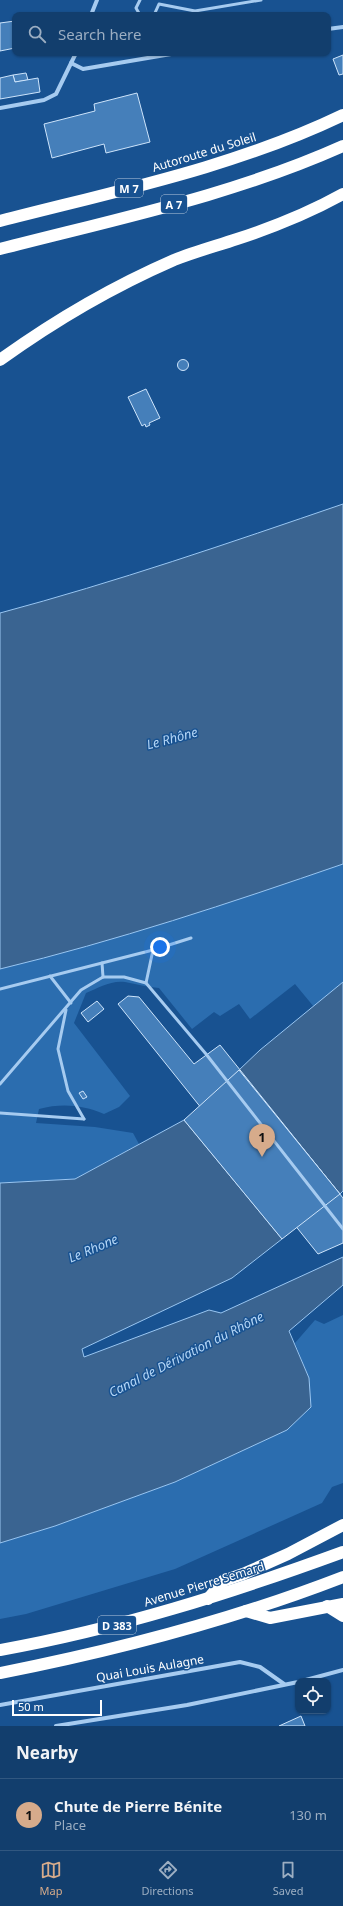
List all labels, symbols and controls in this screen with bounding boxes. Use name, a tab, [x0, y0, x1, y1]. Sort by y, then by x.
search box	[12, 12, 331, 56]
icon: search	[26, 23, 48, 45]
text: Search here	[58, 24, 141, 44]
street label: Autoroute du Soleil	[150, 128, 258, 176]
road number: M 7	[115, 179, 143, 197]
road number: A 7	[161, 195, 187, 213]
water label: Le Rhône	[144, 722, 200, 753]
your location	[150, 937, 170, 957]
pin: 1	[249, 1124, 275, 1157]
water label: Le Rhone	[65, 1229, 121, 1267]
water label: Canal de Dérivation du Rhône	[105, 1307, 267, 1401]
street label: Avenue Pierre Semard	[142, 1558, 266, 1610]
road number: D 383	[98, 1616, 136, 1634]
street label: Quai Louis Aulagne	[95, 1650, 205, 1686]
map controls	[295, 1678, 331, 1714]
button: locate	[295, 1678, 331, 1714]
scale bar	[12, 1698, 102, 1717]
text: 50 m	[18, 1699, 44, 1714]
text: Nearby	[16, 1741, 78, 1764]
text: Chute de Pierre Bénite	[54, 1796, 222, 1816]
text: 1	[25, 1806, 33, 1824]
text: 130 m	[289, 1806, 327, 1824]
text: Place	[54, 1816, 86, 1834]
tab: Map	[40, 1859, 62, 1898]
tab: Directions	[141, 1859, 194, 1898]
tab: Saved	[273, 1859, 303, 1898]

